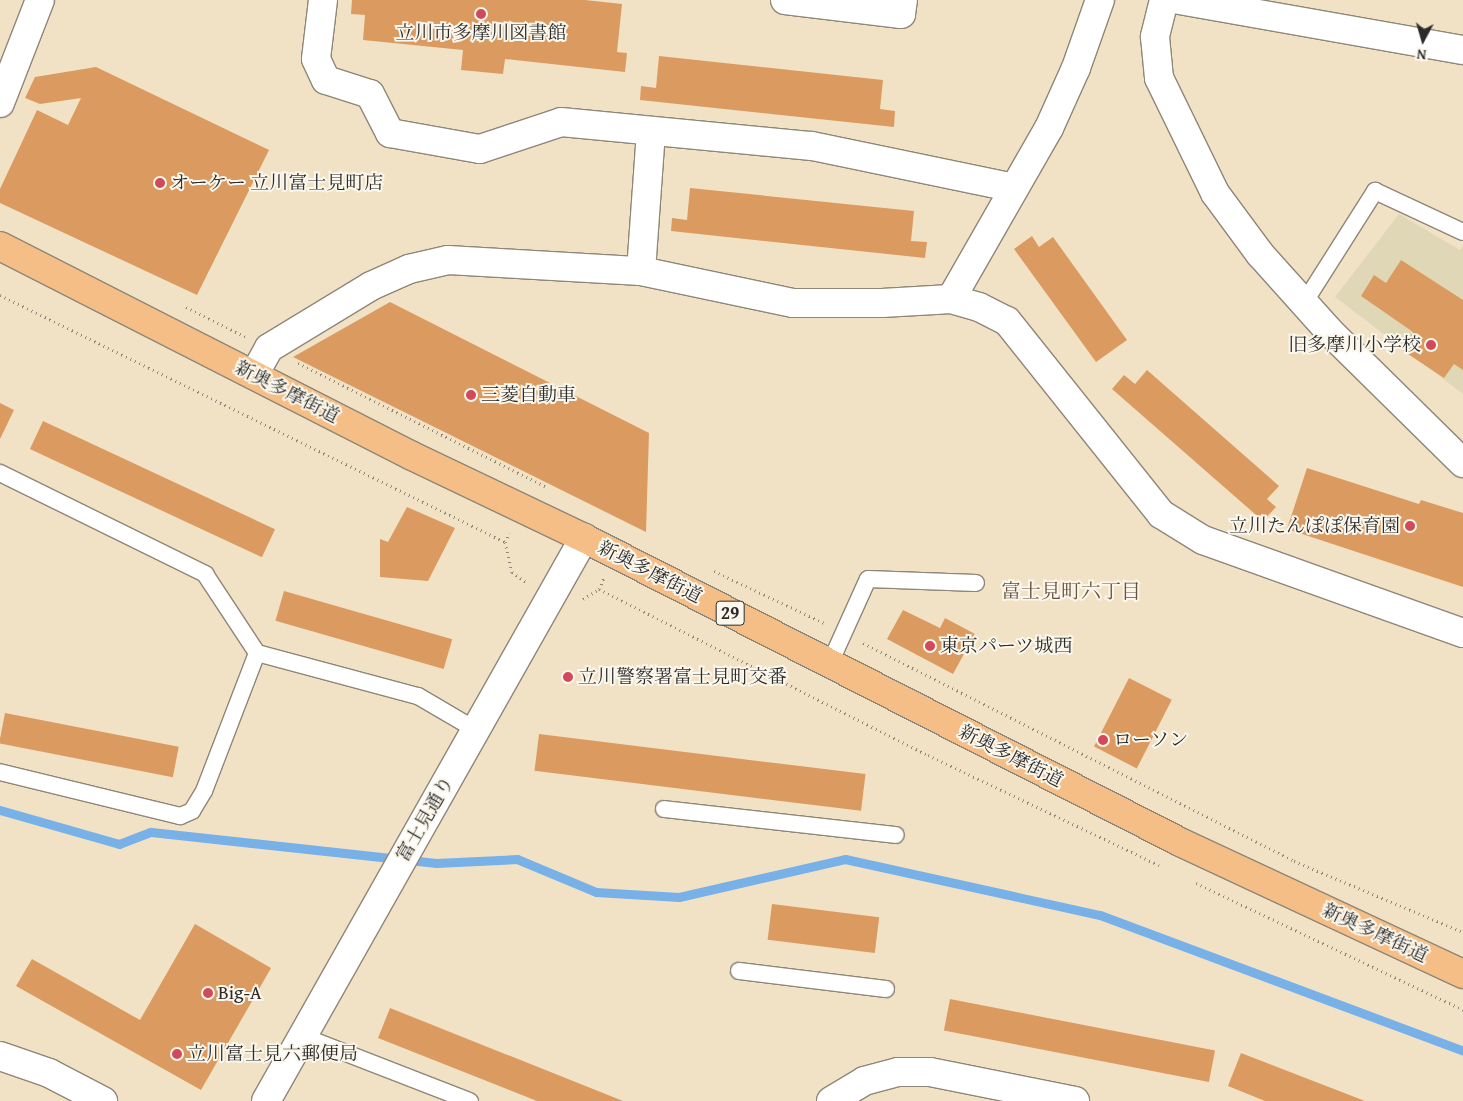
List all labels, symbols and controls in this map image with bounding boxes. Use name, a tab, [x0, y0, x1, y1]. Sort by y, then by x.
marker: 立川市多摩川図書館	[475, 8, 487, 20]
north arrow	[1398, 15, 1448, 65]
place label: 立川市多摩川図書館	[396, 22, 566, 44]
text: N	[1416, 44, 1427, 65]
place label: オーケー 立川富士見町店	[170, 172, 383, 194]
marker: オーケー 立川富士見町店	[154, 177, 166, 189]
place label: 旧多摩川小学校	[1288, 334, 1421, 356]
marker: 旧多摩川小学校	[1425, 339, 1437, 351]
street label: 新奥多摩街道	[231, 356, 343, 428]
place label: 三菱自動車	[481, 384, 576, 406]
marker: 三菱自動車	[465, 389, 477, 401]
place label: 立川たんぽぽ保育園	[1229, 515, 1400, 537]
marker: 立川たんぽぽ保育園	[1404, 520, 1416, 532]
street label: 新奥多摩街道	[594, 536, 706, 608]
district label: 富士見町六丁目	[1001, 578, 1141, 602]
road number: 29	[715, 598, 745, 628]
place label: 東京パーツ城西	[940, 635, 1073, 657]
marker: 東京パーツ城西	[924, 640, 936, 652]
place label: 立川警察署富士見町交番	[578, 666, 787, 688]
marker: 立川警察署富士見町交番	[562, 671, 574, 683]
street label: 新奥多摩街道	[955, 720, 1067, 792]
place label: ローソン	[1113, 729, 1189, 751]
marker: ローソン	[1097, 734, 1109, 746]
street label: 富士見通り	[391, 772, 459, 866]
street label: 新奥多摩街道	[1319, 899, 1431, 967]
place label: Big-A	[218, 982, 262, 1004]
marker: Big-A	[202, 987, 214, 999]
place label: 立川富士見六郵便局	[187, 1043, 358, 1065]
marker: 立川富士見六郵便局	[171, 1048, 183, 1060]

